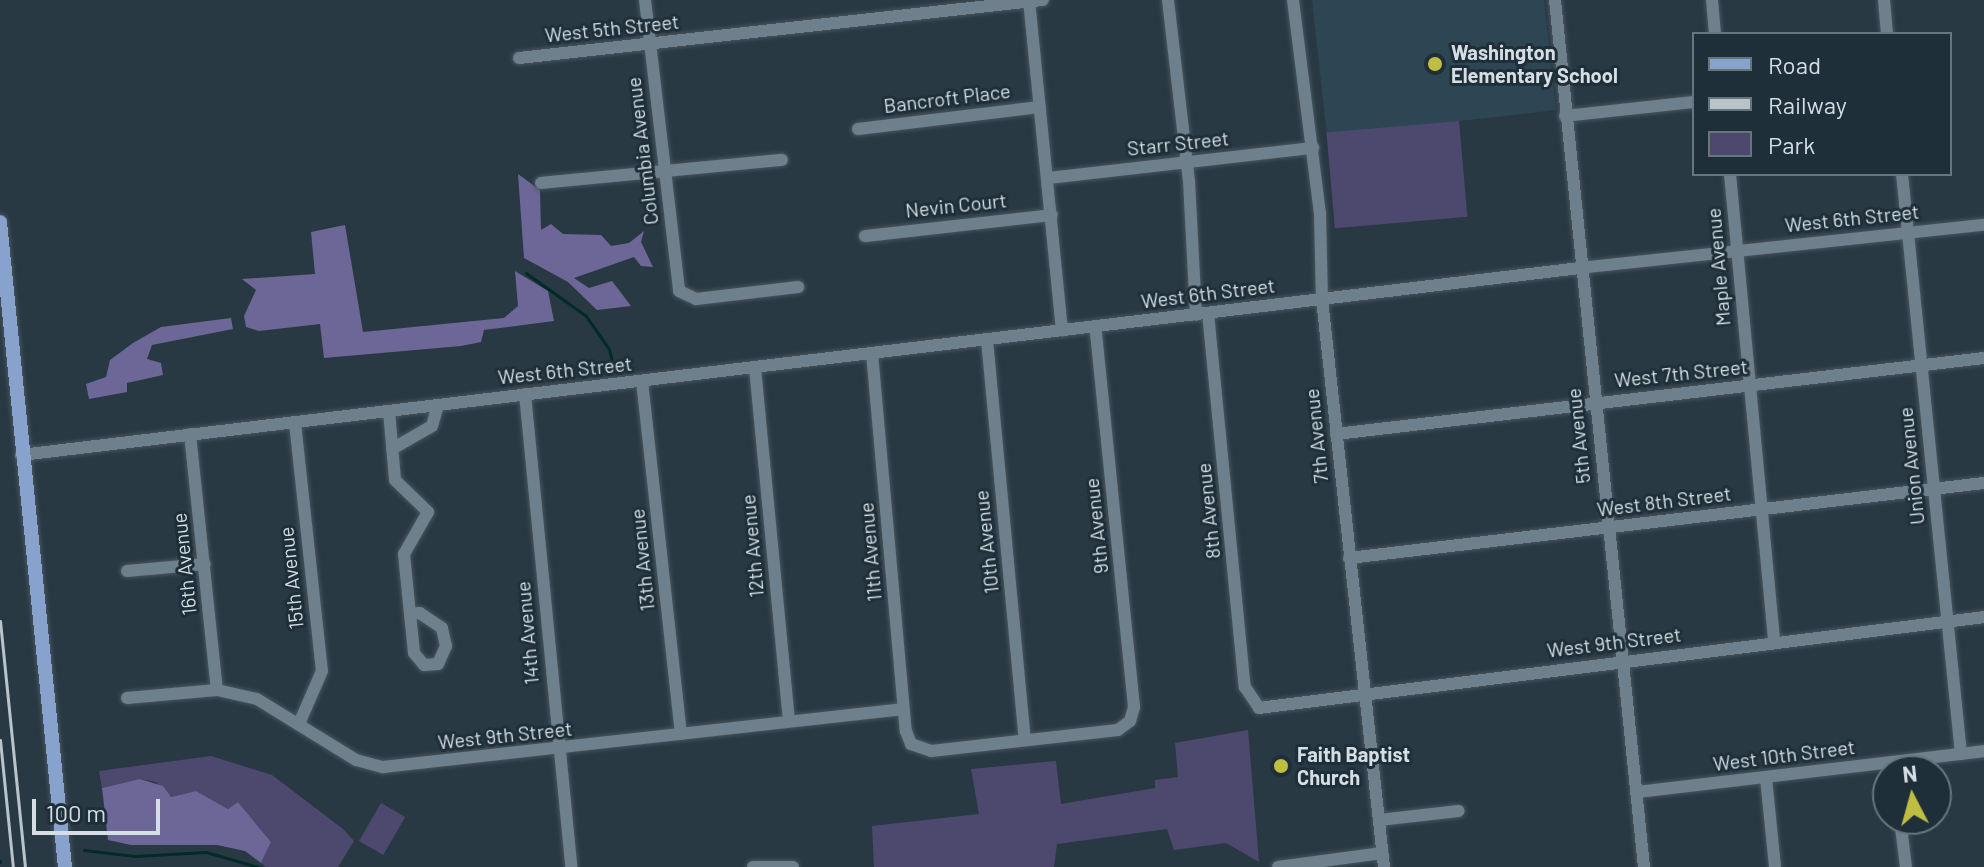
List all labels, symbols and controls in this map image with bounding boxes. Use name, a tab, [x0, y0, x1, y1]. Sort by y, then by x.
street label: West 5th Street	[544, 9, 680, 47]
legend	[1692, 32, 1952, 176]
place label: Washington Elementary School	[1451, 40, 1618, 87]
text: Road	[1768, 50, 1821, 79]
marker: Washington Elementary School	[1426, 55, 1444, 73]
street label: Columbia Avenue	[621, 76, 663, 226]
street label: Bancroft Place	[882, 78, 1012, 118]
text: Railway	[1768, 90, 1847, 119]
street label: Starr Street	[1126, 126, 1230, 160]
text: Park	[1768, 130, 1815, 159]
street label: Nevin Court	[904, 188, 1008, 222]
street label: West 6th Street	[1784, 199, 1920, 237]
street label: Maple Avenue	[1701, 207, 1735, 327]
street label: West 6th Street	[1140, 273, 1276, 313]
street label: West 6th Street	[497, 351, 633, 389]
street label: West 7th Street	[1613, 354, 1749, 392]
street label: 7th Avenue	[1299, 387, 1333, 485]
street label: 5th Avenue	[1561, 387, 1595, 485]
street label: Union Avenue	[1893, 406, 1929, 526]
street label: 8th Avenue	[1191, 462, 1225, 560]
street label: 9th Avenue	[1079, 477, 1113, 575]
street label: West 8th Street	[1596, 481, 1732, 521]
street label: 10th Avenue	[969, 489, 1003, 595]
street label: 12th Avenue	[736, 493, 768, 599]
street label: 11th Avenue	[854, 501, 886, 603]
street label: 13th Avenue	[625, 508, 659, 612]
street label: 16th Avenue	[167, 512, 201, 616]
street label: 15th Avenue	[274, 526, 308, 630]
street label: 14th Avenue	[511, 580, 543, 686]
street label: West 9th Street	[1546, 622, 1682, 662]
street label: West 9th Street	[437, 716, 573, 754]
street label: West 10th Street	[1712, 734, 1856, 776]
place label: Faith Baptist Church	[1297, 742, 1410, 789]
north arrow	[1872, 755, 1952, 835]
marker: Faith Baptist Church	[1272, 757, 1290, 775]
text: N	[1901, 759, 1918, 787]
scale bar	[36, 783, 164, 833]
text: 100 m	[46, 798, 106, 827]

